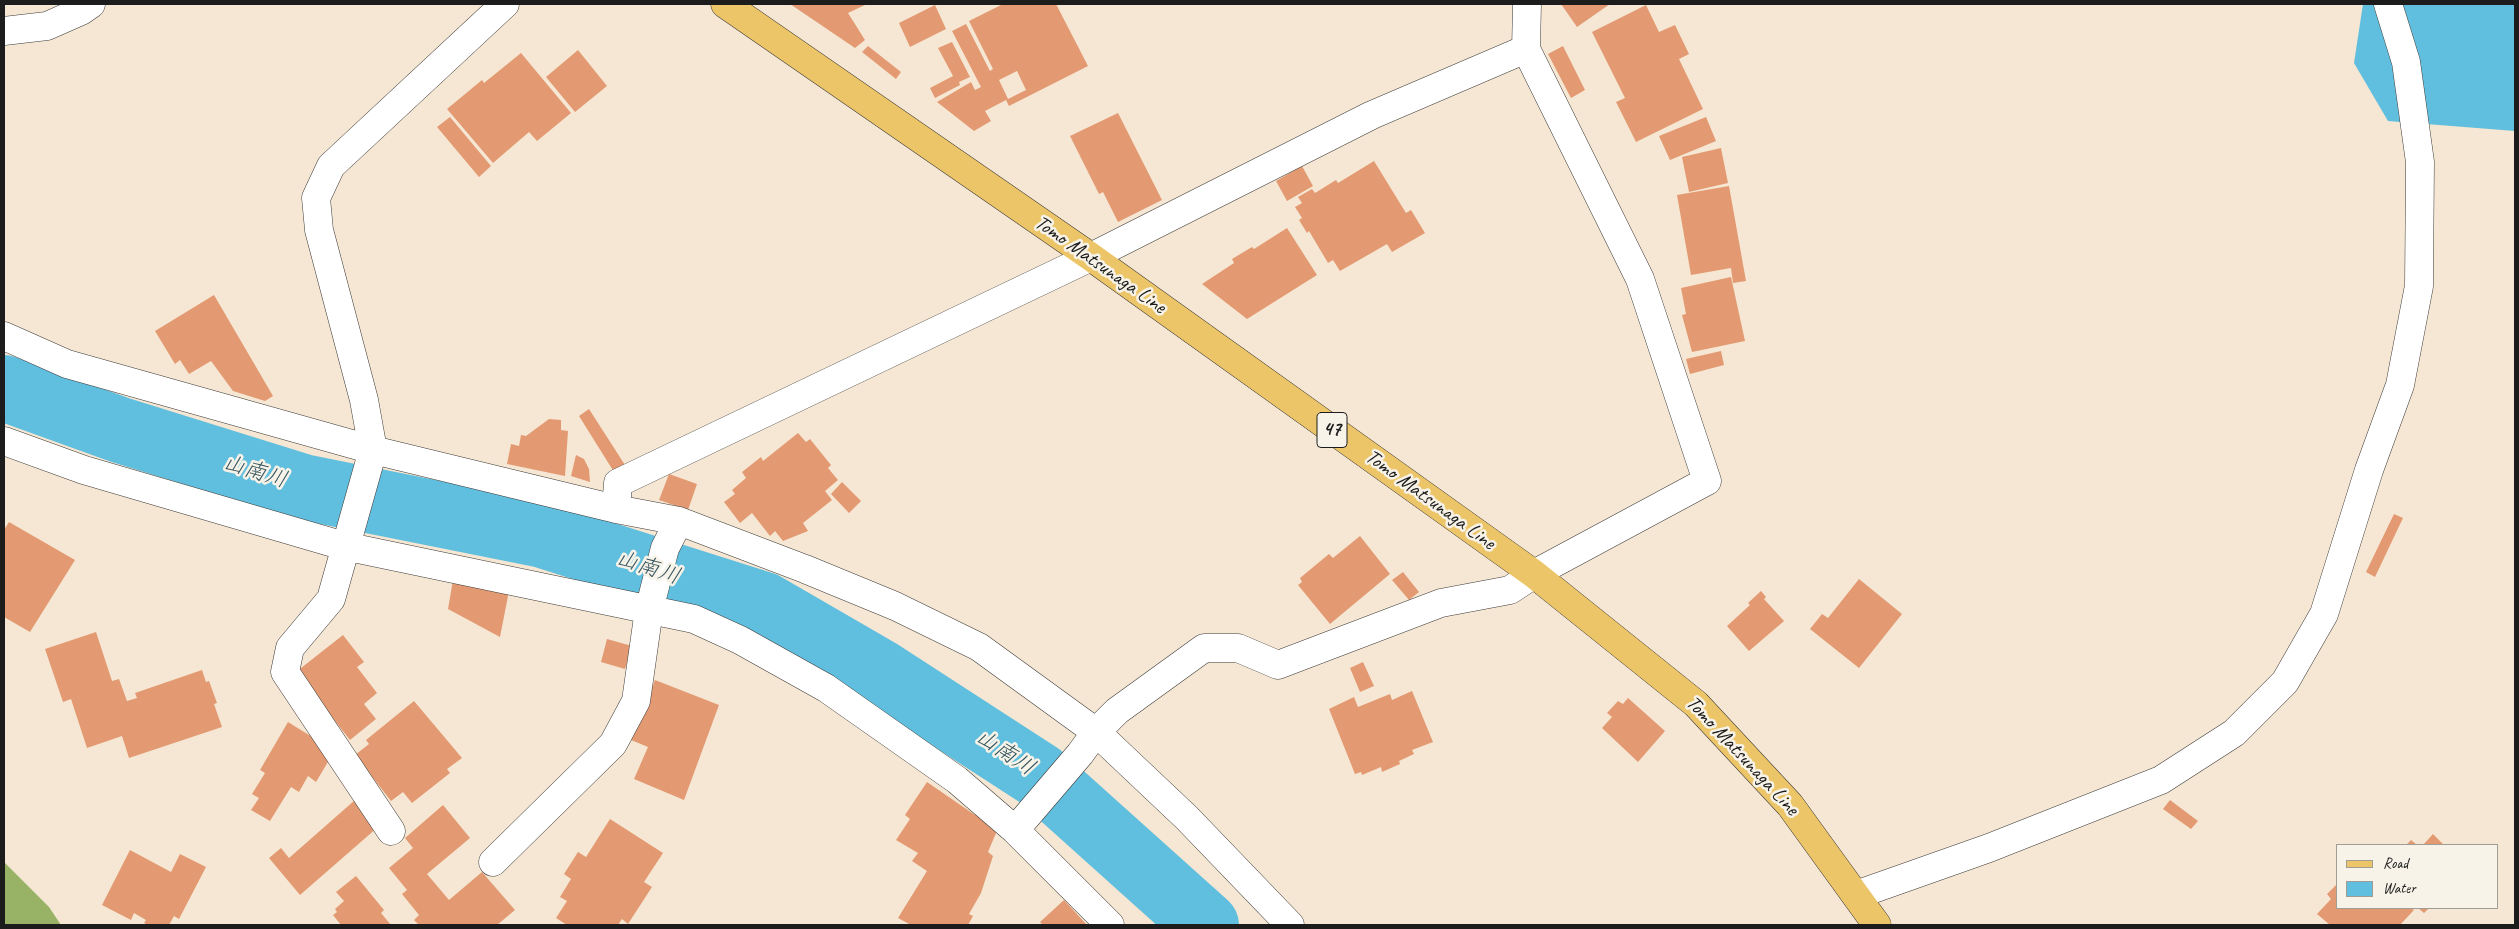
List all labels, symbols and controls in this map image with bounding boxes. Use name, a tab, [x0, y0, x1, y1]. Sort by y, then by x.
street label: Tomo Matsunaga Line	[1029, 210, 1171, 320]
road number: 47	[1317, 412, 1347, 448]
street label: Tomo Matsunaga Line	[1360, 444, 1500, 556]
water label: 山南川	[220, 450, 290, 494]
water label: 山南川	[613, 545, 683, 591]
street label: Tomo Matsunaga Line	[1680, 691, 1804, 821]
water label: 山南川	[970, 724, 1040, 782]
legend	[2336, 844, 2499, 909]
text: Road	[2383, 854, 2408, 873]
text: Water	[2383, 879, 2416, 898]

